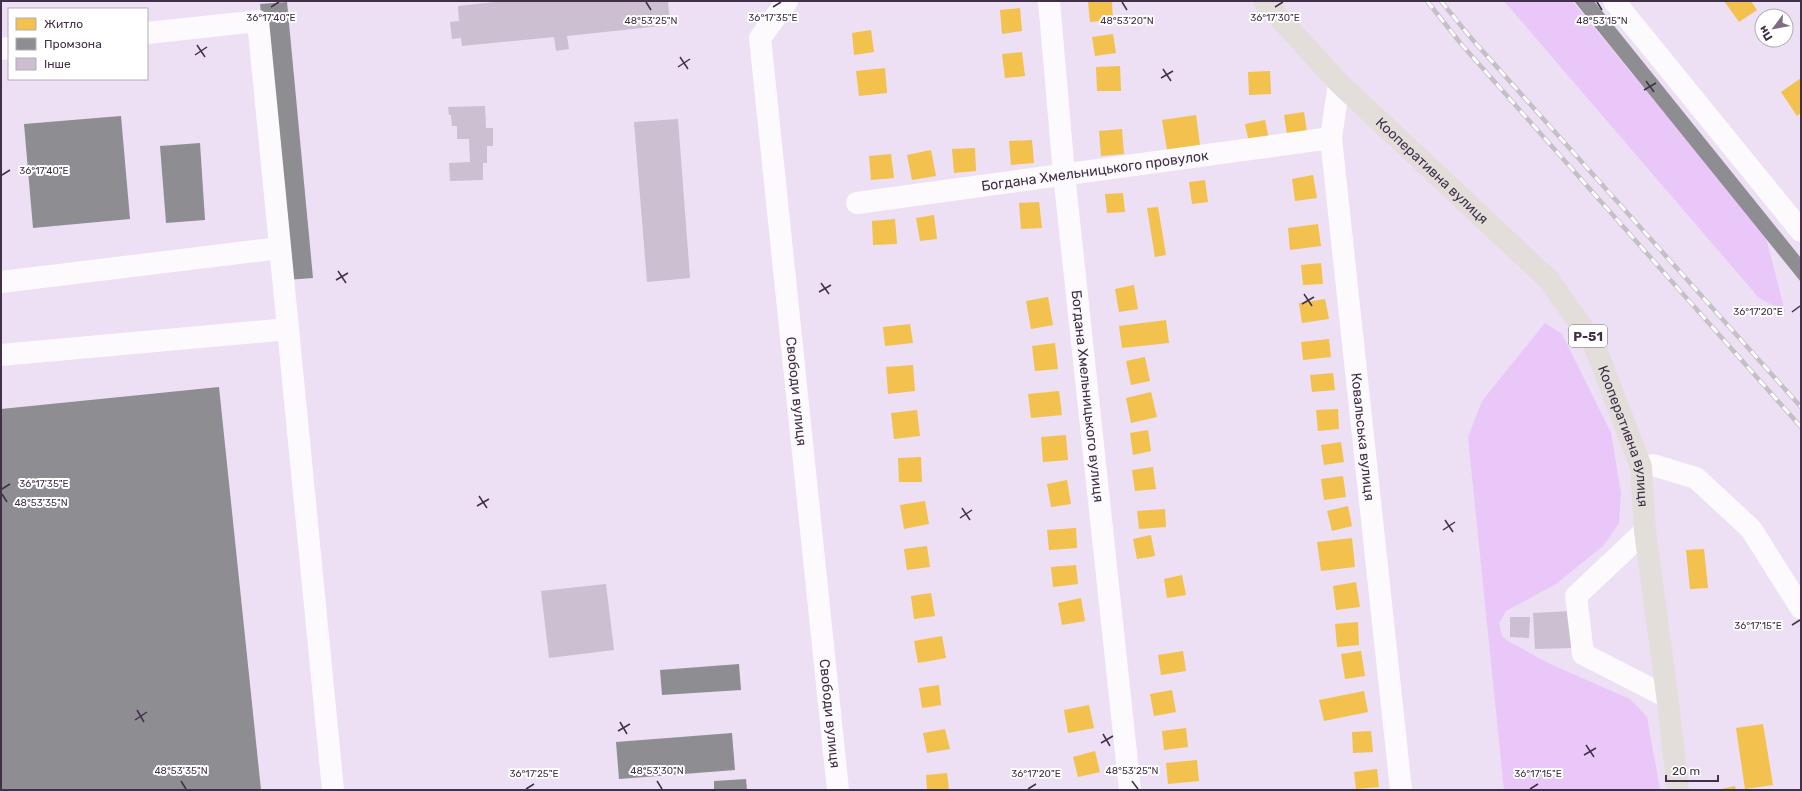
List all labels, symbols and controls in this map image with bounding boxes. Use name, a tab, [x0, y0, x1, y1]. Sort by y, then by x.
legend	[8, 8, 148, 80]
north arrow	[1754, 8, 1794, 48]
text: 36°17'40"E	[246, 12, 296, 24]
text: 36°17'35"E	[748, 12, 798, 24]
text: 36°17'30"E	[1250, 12, 1300, 24]
text: 48°53'25"N	[624, 15, 678, 27]
text: 48°53'20"N	[1100, 15, 1154, 27]
text: 48°53'15"N	[1576, 15, 1628, 27]
text: Житло	[44, 17, 83, 31]
text: Пн	[1756, 23, 1775, 43]
text: Промзона	[44, 37, 102, 51]
text: Інше	[44, 57, 71, 71]
street label: Кооперативна вулиця	[1372, 114, 1492, 227]
street label: Богдана Хмельницького провулок	[980, 146, 1210, 194]
text: 36°17'40"E	[19, 165, 69, 177]
street label: Богдана Хмельницького вулиця	[1068, 289, 1108, 503]
text: 36°17'20"E	[1733, 306, 1783, 318]
road number: Р-51	[1569, 325, 1607, 347]
street label: Свободи вулиця	[783, 336, 811, 447]
street label: Кооперативна вулиця	[1594, 363, 1652, 508]
street label: Ковальська вулиця	[1348, 372, 1378, 502]
text: 36°17'35"E	[19, 478, 69, 490]
text: 48°53'35"N	[14, 497, 68, 509]
text: 36°17'15"E	[1734, 620, 1782, 632]
street label: Свободи вулиця	[816, 658, 844, 769]
scale bar	[1666, 757, 1718, 783]
text: 20 m	[1672, 764, 1700, 778]
text: 48°53'35"N	[154, 765, 208, 777]
text: 48°53'30"N	[630, 765, 684, 777]
text: 48°53'25"N	[1105, 765, 1159, 777]
text: 36°17'25"E	[509, 768, 559, 780]
text: 36°17'20"E	[1011, 768, 1061, 780]
text: 36°17'15"E	[1514, 768, 1562, 780]

